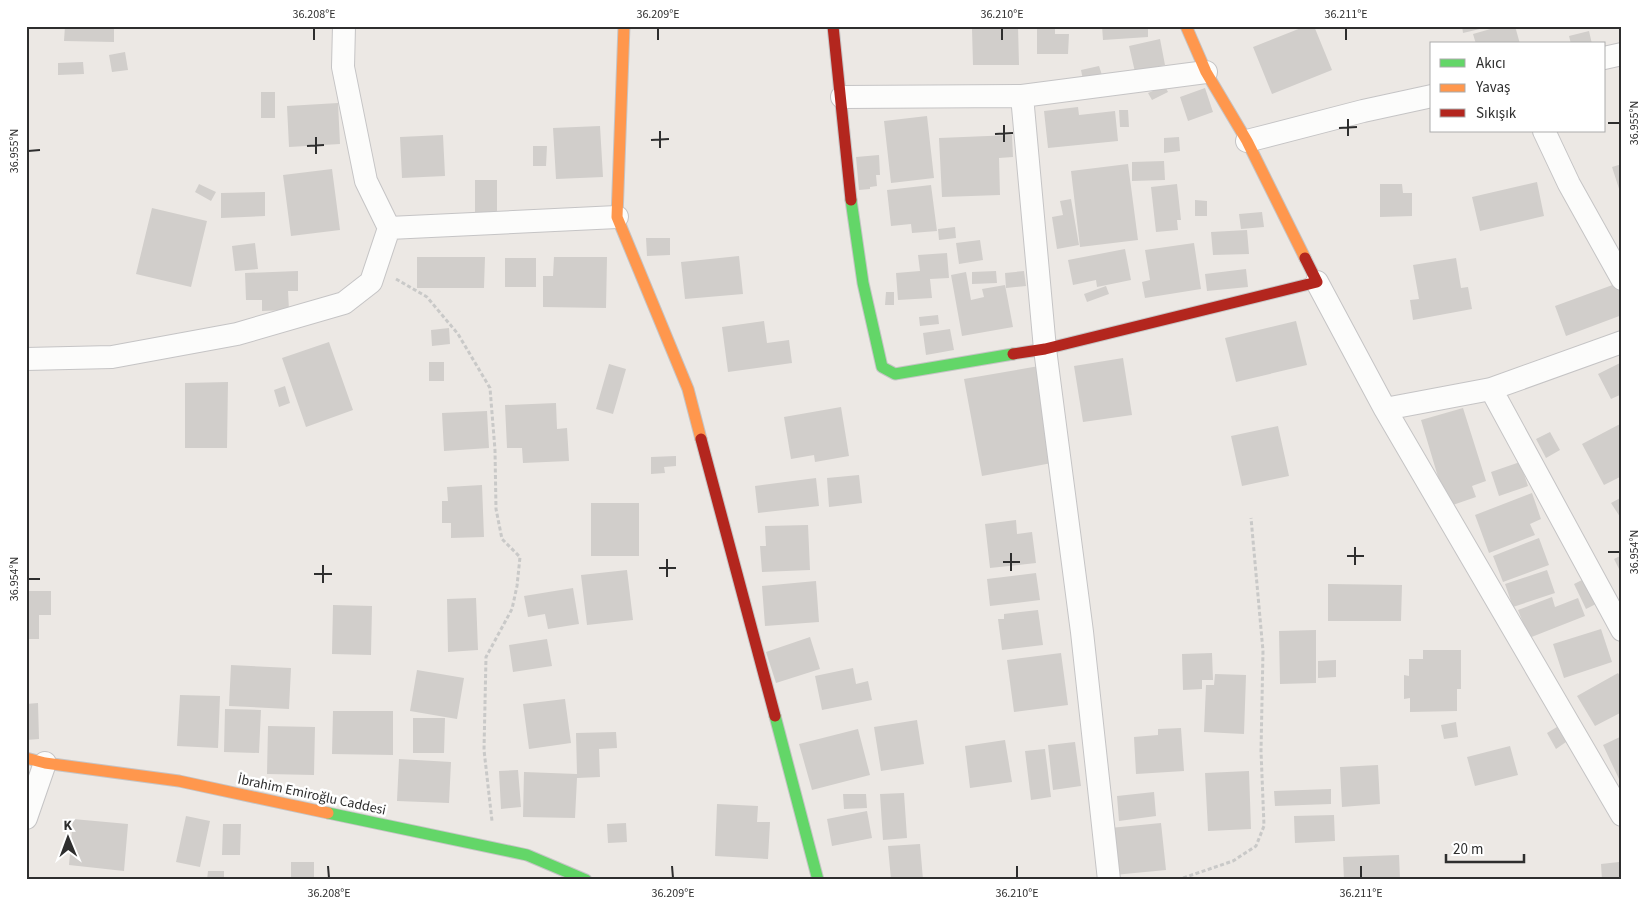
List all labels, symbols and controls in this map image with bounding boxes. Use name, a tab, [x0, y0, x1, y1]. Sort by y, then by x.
text: 36.208°E	[292, 6, 336, 23]
text: 36.209°E	[636, 6, 680, 23]
text: 36.210°E	[980, 6, 1024, 23]
text: 36.211°E	[1324, 6, 1368, 23]
legend	[1430, 42, 1606, 132]
text: Akıcı	[1476, 53, 1506, 74]
text: Yavaş	[1475, 77, 1510, 98]
text: 36.955°N	[1626, 101, 1643, 145]
text: Sıkışık	[1476, 103, 1517, 124]
text: 36.955°N	[6, 129, 23, 173]
text: 36.954°N	[1626, 530, 1643, 574]
text: 36.954°N	[6, 557, 23, 601]
street label: İbrahim Emiroğlu Caddesi	[236, 769, 388, 820]
north arrow	[42, 814, 92, 864]
text: K	[63, 816, 73, 836]
scale bar	[1446, 831, 1523, 863]
text: 20 m	[1453, 839, 1483, 860]
text: 36.208°E	[307, 885, 351, 902]
text: 36.209°E	[651, 885, 695, 902]
text: 36.210°E	[995, 885, 1039, 902]
text: 36.211°E	[1339, 885, 1383, 902]

